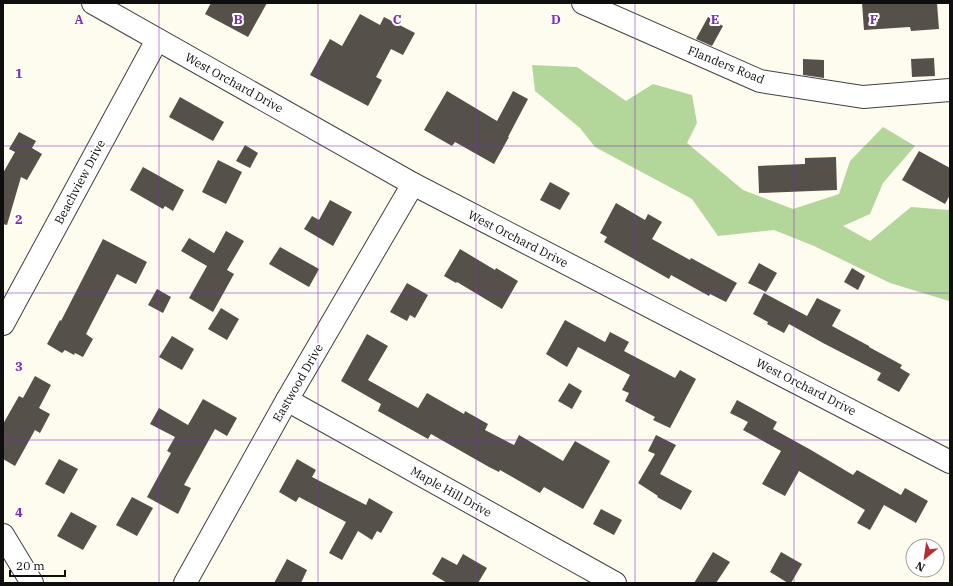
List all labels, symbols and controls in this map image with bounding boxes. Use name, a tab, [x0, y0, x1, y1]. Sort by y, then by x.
text: A	[74, 11, 84, 28]
text: B	[233, 11, 243, 28]
text: C	[393, 11, 402, 28]
text: D	[551, 11, 561, 28]
text: E	[711, 11, 719, 28]
text: F	[870, 11, 878, 28]
street label: Flanders Road	[686, 42, 767, 87]
street label: West Orchard Drive	[182, 49, 286, 116]
text: 1	[15, 65, 23, 82]
street label: Beachview Drive	[51, 137, 108, 227]
street label: West Orchard Drive	[466, 207, 571, 270]
text: 2	[15, 211, 23, 228]
street label: Eastwood Drive	[269, 341, 326, 424]
street label: West Orchard Drive	[754, 355, 859, 418]
text: 3	[15, 358, 23, 375]
street label: Maple Hill Drive	[408, 463, 495, 520]
text: 4	[15, 504, 23, 521]
north arrow	[905, 538, 945, 578]
scale bar	[10, 552, 65, 578]
text: 20 m	[16, 558, 45, 573]
text: N	[913, 558, 927, 575]

